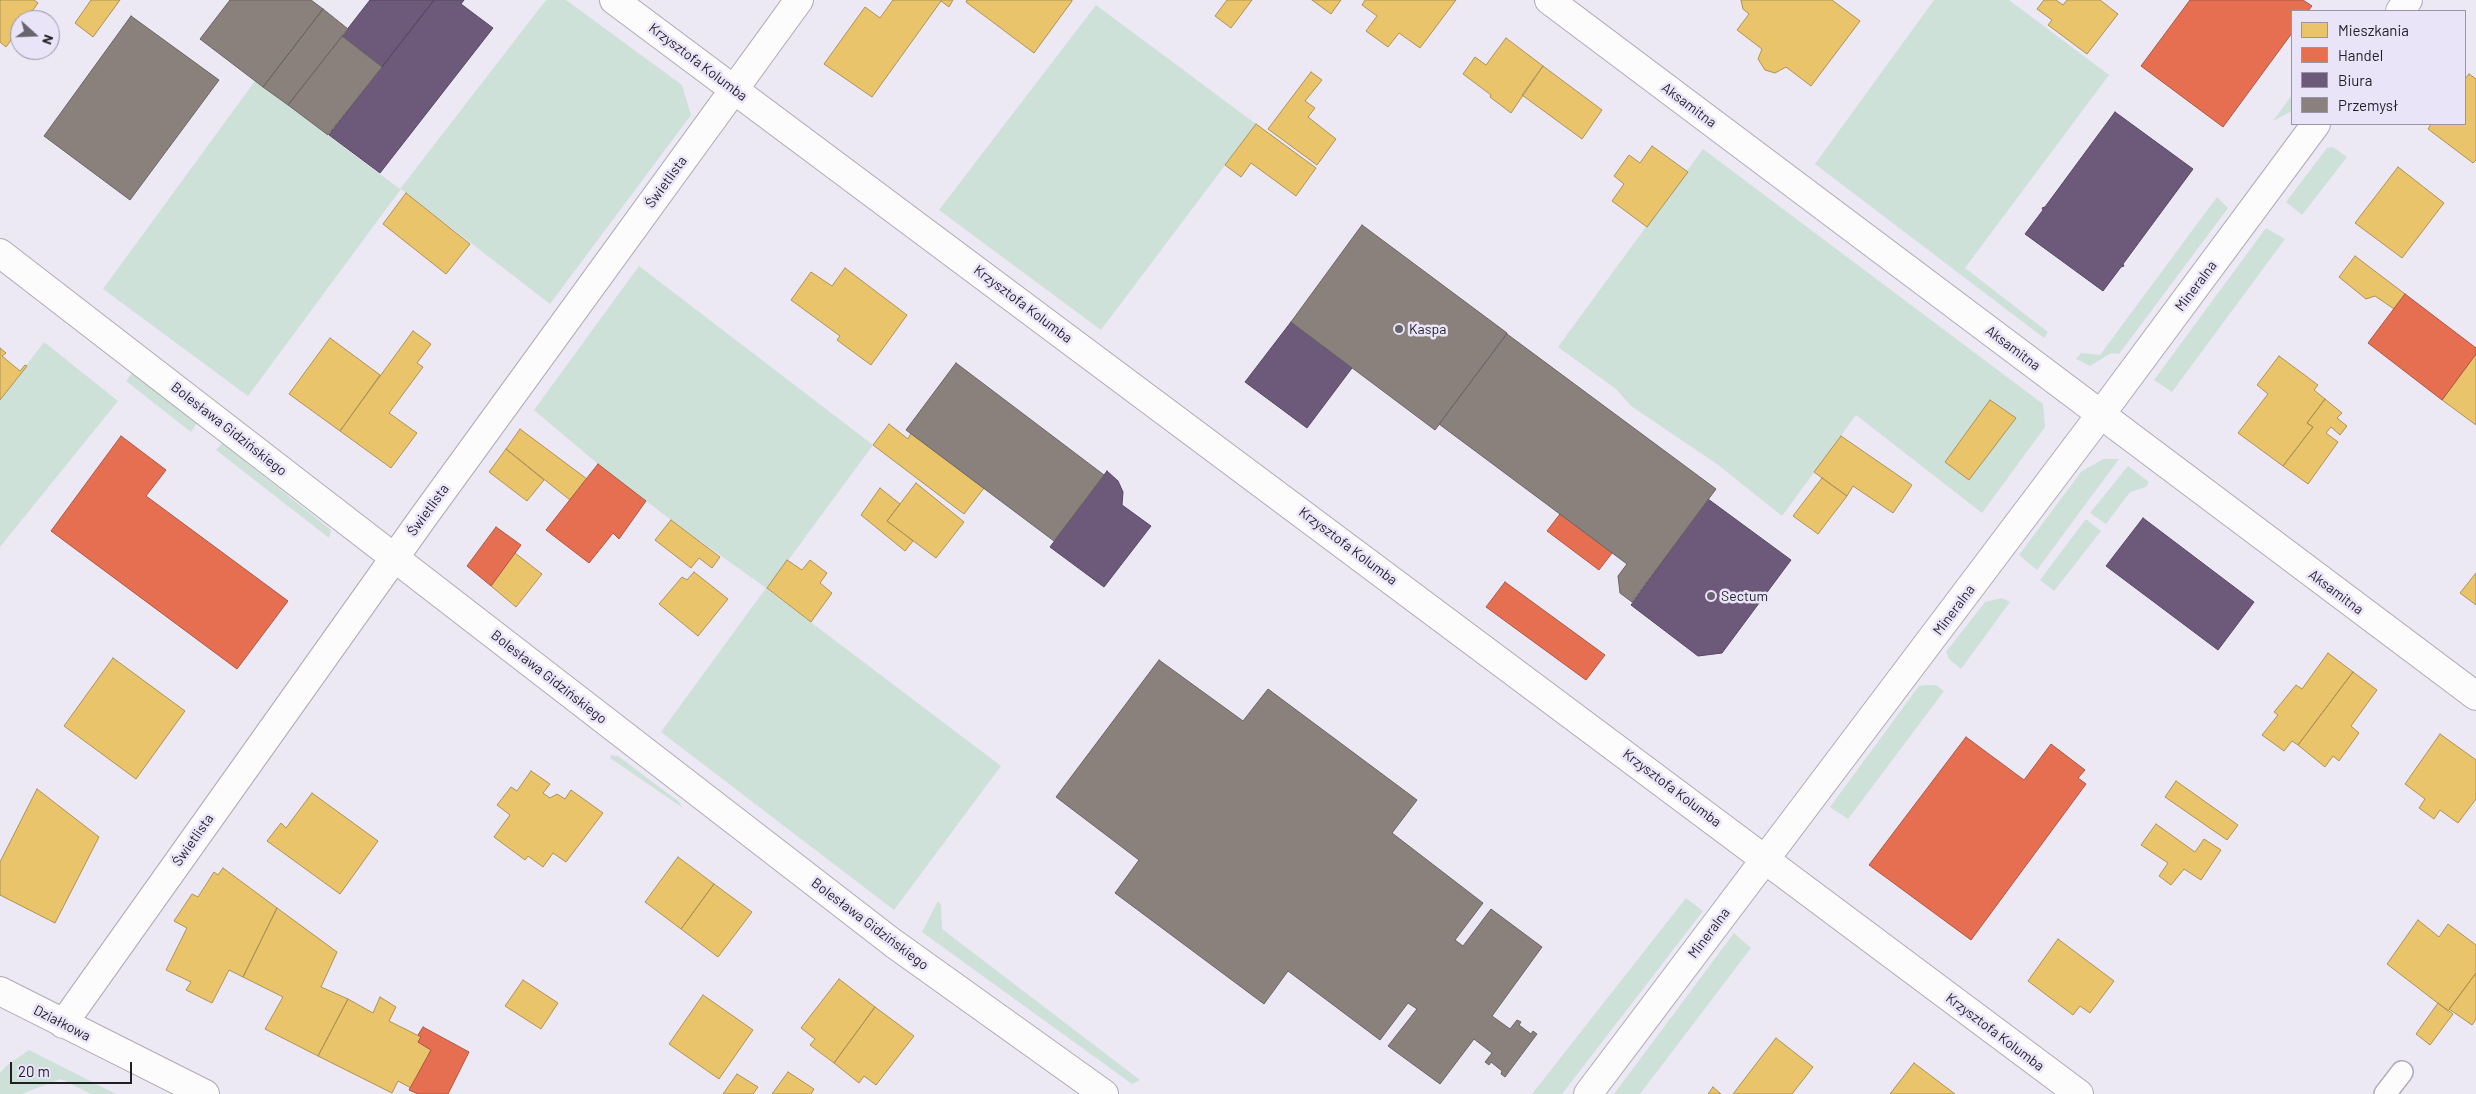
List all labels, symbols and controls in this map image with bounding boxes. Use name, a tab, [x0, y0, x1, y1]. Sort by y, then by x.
north arrow	[10, 10, 60, 60]
legend	[2291, 10, 2466, 125]
street label: Krzysztofa Kolumba	[645, 19, 751, 105]
text: Mieszkania	[2338, 21, 2409, 39]
text: N	[39, 33, 58, 47]
text: Handel	[2338, 46, 2383, 64]
text: Biura	[2338, 71, 2372, 89]
street label: Aksamitna	[1658, 79, 1720, 131]
text: Przemysł	[2338, 96, 2398, 114]
street label: Świetlista	[642, 153, 690, 211]
street label: Mineralna	[2172, 258, 2220, 314]
street label: Krzysztofa Kolumba	[970, 261, 1076, 347]
place label: Kaspa	[1409, 321, 1446, 337]
street label: Aksamitna	[1982, 322, 2044, 374]
marker: Kaspa	[1393, 323, 1405, 335]
street label: Bolesława Gidzińskiego	[168, 379, 290, 479]
street label: Świetlista	[404, 481, 452, 539]
street label: Krzysztofa Kolumba	[1295, 503, 1401, 589]
street label: Aksamitna	[2305, 566, 2367, 618]
street label: Mineralna	[1930, 582, 1978, 638]
place label: Sectum	[1721, 588, 1768, 604]
marker: Sectum	[1705, 590, 1717, 602]
street label: Bolesława Gidzińskiego	[488, 627, 610, 727]
street label: Krzysztofa Kolumba	[1619, 745, 1725, 831]
street label: Świetlista	[169, 811, 217, 869]
street label: Bolesława Gidzińskiego	[808, 874, 932, 974]
street label: Mineralna	[1685, 905, 1733, 961]
street label: Krzysztofa Kolumba	[1942, 989, 2048, 1075]
street label: Działkowa	[31, 1002, 93, 1044]
scale bar	[12, 1052, 135, 1084]
text: 20 m	[18, 1062, 50, 1080]

